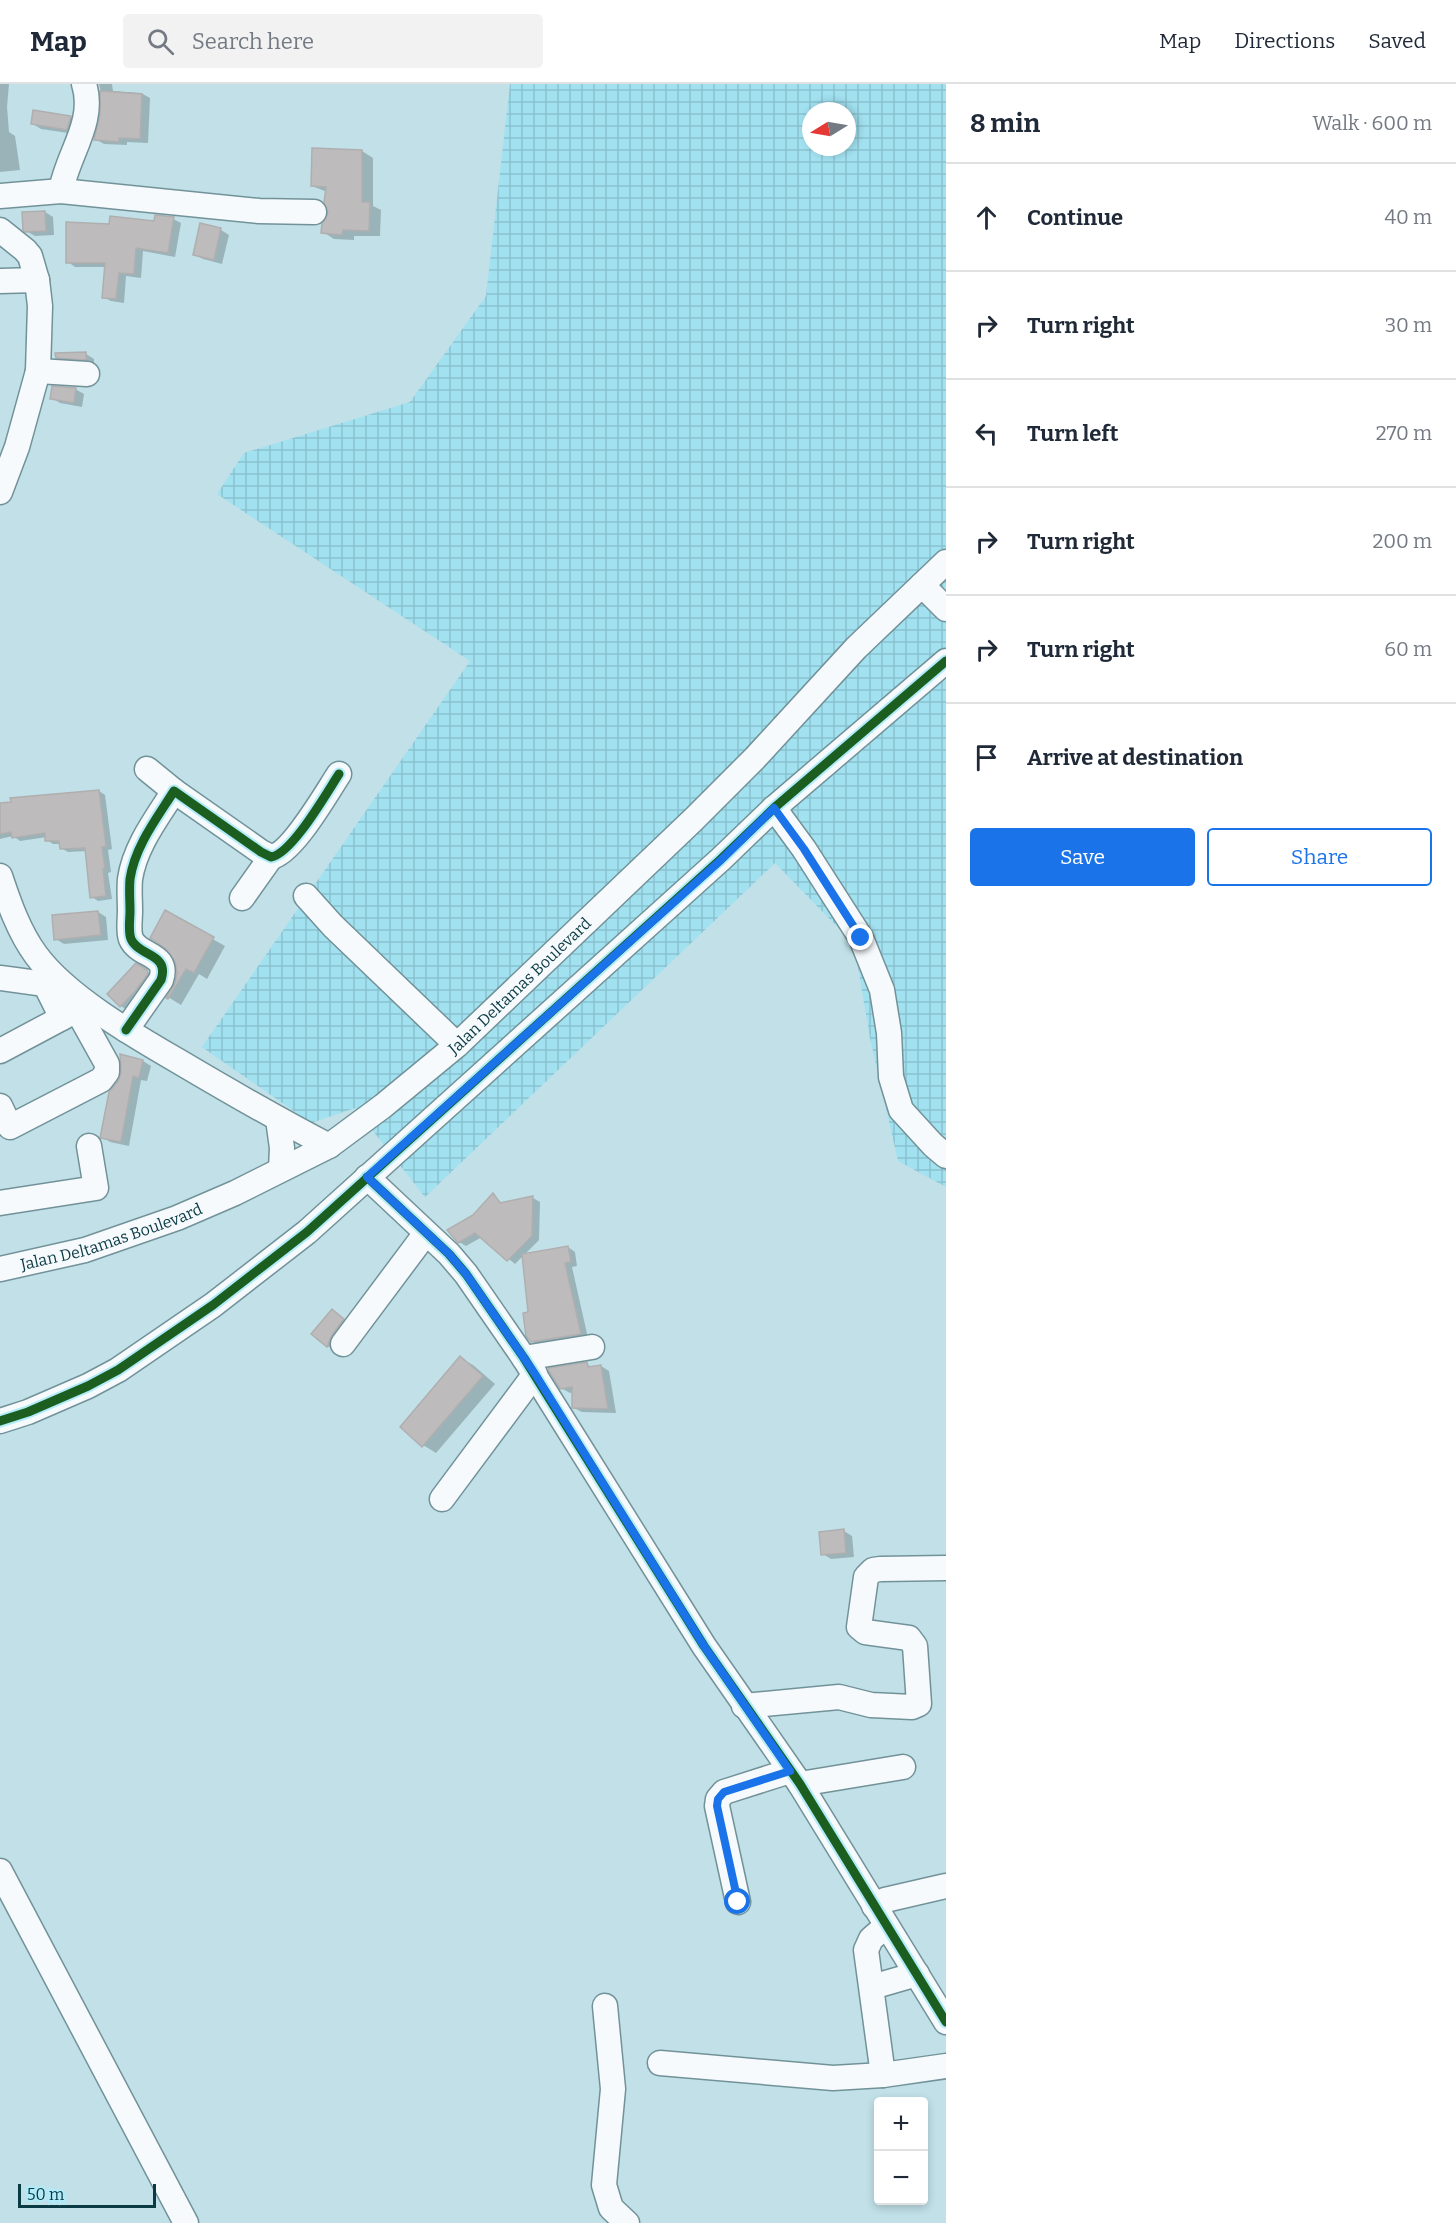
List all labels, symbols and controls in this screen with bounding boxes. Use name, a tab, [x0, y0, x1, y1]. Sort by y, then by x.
search box	[123, 14, 543, 68]
text: Map	[30, 25, 87, 58]
icon: search	[144, 25, 177, 58]
text: Search here	[192, 28, 314, 55]
text: Map	[1159, 28, 1201, 54]
text: Directions	[1234, 28, 1335, 54]
text: Saved	[1368, 28, 1426, 54]
north arrow	[802, 102, 856, 156]
text: 8 min	[970, 108, 1040, 139]
text: Walk · 600 m	[1312, 111, 1432, 135]
icon: ahead	[970, 201, 1003, 234]
text: Continue	[1027, 204, 1123, 231]
text: 40 m	[1384, 205, 1432, 229]
icon: right	[970, 309, 1003, 342]
text: Turn right	[1027, 312, 1135, 339]
text: 30 m	[1385, 313, 1432, 337]
icon: left	[970, 417, 1003, 450]
text: Turn left	[1027, 420, 1119, 447]
text: 270 m	[1376, 421, 1432, 445]
icon: right	[970, 525, 1003, 558]
text: Turn right	[1027, 528, 1135, 555]
text: 200 m	[1372, 529, 1432, 553]
icon: right	[970, 633, 1003, 666]
text: Turn right	[1027, 636, 1135, 663]
text: 60 m	[1384, 637, 1432, 661]
icon: arrive	[970, 741, 1003, 774]
text: Arrive at destination	[1027, 744, 1243, 771]
button: Save	[970, 828, 1195, 886]
button: Share	[1207, 828, 1432, 886]
street label: Jalan Deltamas Boulevard	[444, 913, 595, 1059]
route end	[847, 924, 873, 950]
street label: Jalan Deltamas Boulevard	[18, 1199, 206, 1274]
route start	[724, 1888, 750, 1914]
map controls	[874, 2097, 928, 2205]
button: +	[874, 2097, 928, 2151]
button: −	[874, 2151, 928, 2205]
scale bar	[18, 2181, 156, 2208]
text: 50 m	[27, 2185, 64, 2204]

